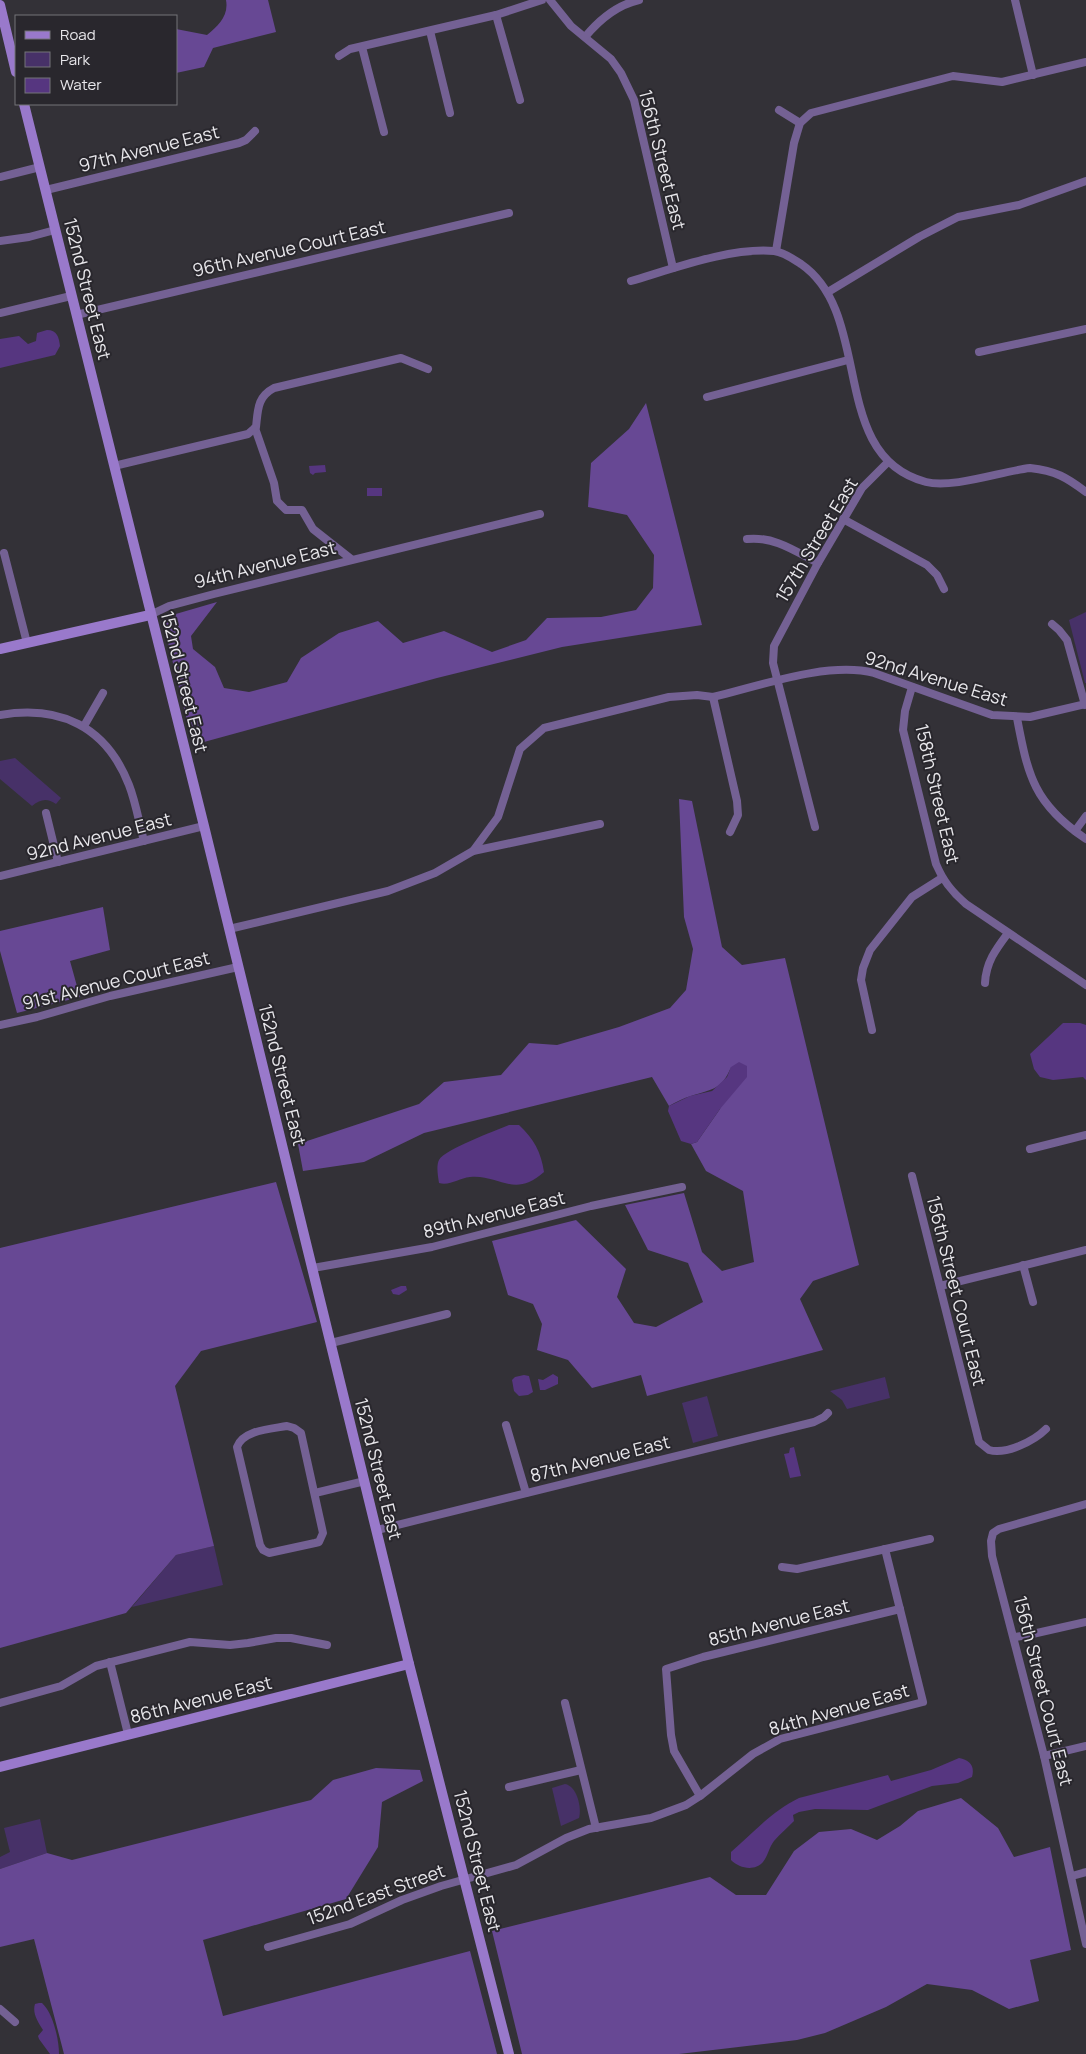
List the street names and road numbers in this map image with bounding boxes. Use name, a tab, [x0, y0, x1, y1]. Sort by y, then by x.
street label: 156th Street East	[634, 87, 692, 232]
street label: 97th Avenue East	[76, 119, 221, 177]
street label: 96th Avenue Court East	[190, 214, 388, 282]
street label: 152nd Street East	[59, 215, 117, 362]
street label: 157th Street East	[769, 473, 863, 606]
street label: 94th Avenue East	[191, 535, 338, 593]
street label: 152nd Street East	[156, 608, 214, 755]
street label: 92nd Avenue East	[862, 645, 1011, 711]
street label: 158th Street East	[910, 722, 966, 866]
street label: 92nd Avenue East	[24, 806, 174, 866]
street label: 91st Avenue Court East	[20, 945, 212, 1015]
street label: 152nd Street East	[254, 1001, 312, 1148]
street label: 89th Avenue East	[420, 1185, 567, 1243]
street label: 156th Street Court East	[922, 1193, 992, 1388]
street label: 152nd Street East	[350, 1395, 408, 1542]
street label: 87th Avenue East	[527, 1429, 672, 1487]
street label: 85th Avenue East	[706, 1593, 852, 1651]
street label: 156th Street Court East	[1009, 1593, 1079, 1788]
street label: 86th Avenue East	[127, 1670, 274, 1728]
street label: 84th Avenue East	[766, 1678, 912, 1741]
street label: 152nd Street East	[449, 1787, 507, 1934]
street label: 152nd East Street	[303, 1858, 448, 1930]

